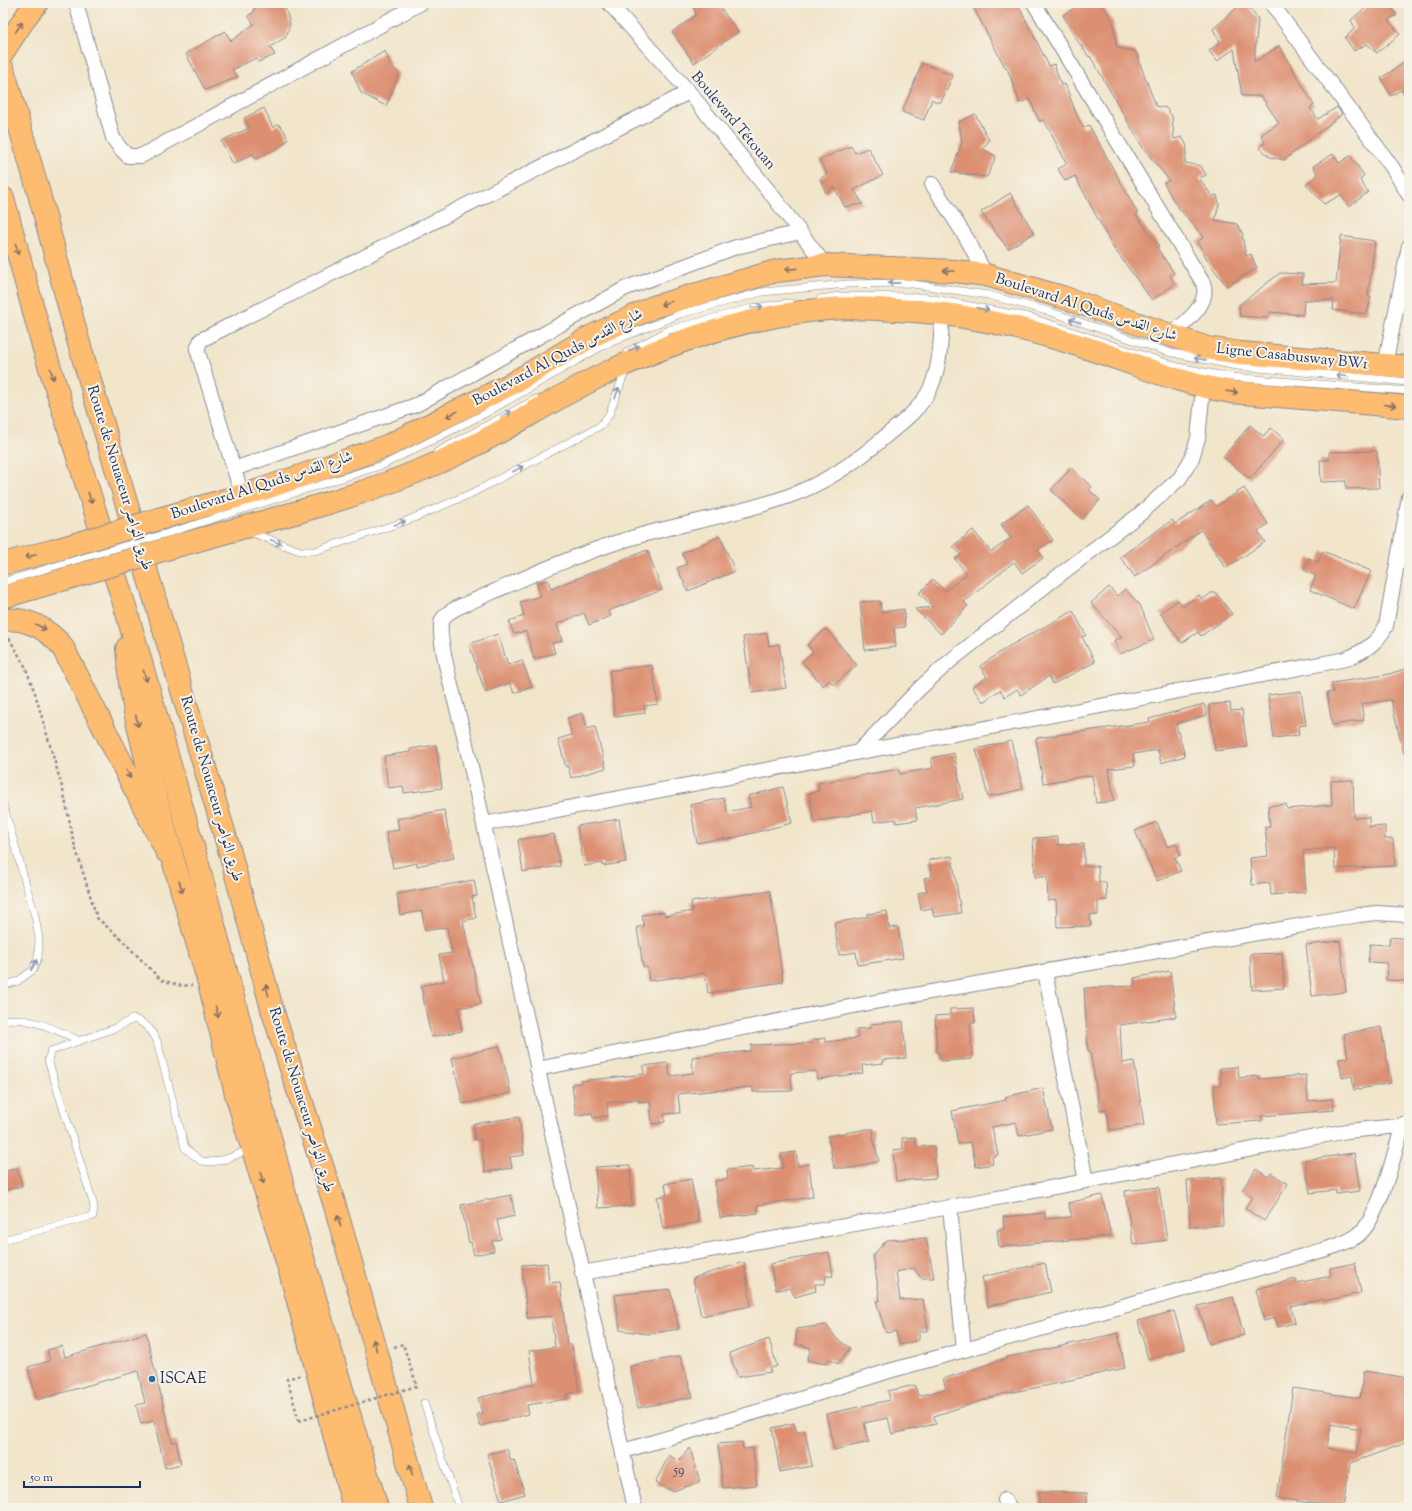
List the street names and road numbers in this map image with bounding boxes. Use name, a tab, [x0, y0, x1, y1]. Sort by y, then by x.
street label: Boulevard Tétouan	[685, 67, 781, 175]
street label: Boulevard Al Quds شارع القدس	[992, 269, 1180, 348]
street label: Boulevard Al Quds شارع القدس	[469, 304, 647, 413]
street label: Ligne Casabusway BW1	[1215, 339, 1369, 375]
street label: Route de Nouaceur طريق النواصر	[81, 383, 157, 573]
street label: Boulevard Al Quds شارع القدس	[168, 447, 356, 526]
street label: Route de Nouaceur طريق النواصر	[174, 694, 248, 884]
street label: Route de Nouaceur طريق النواصر	[263, 1005, 339, 1195]

